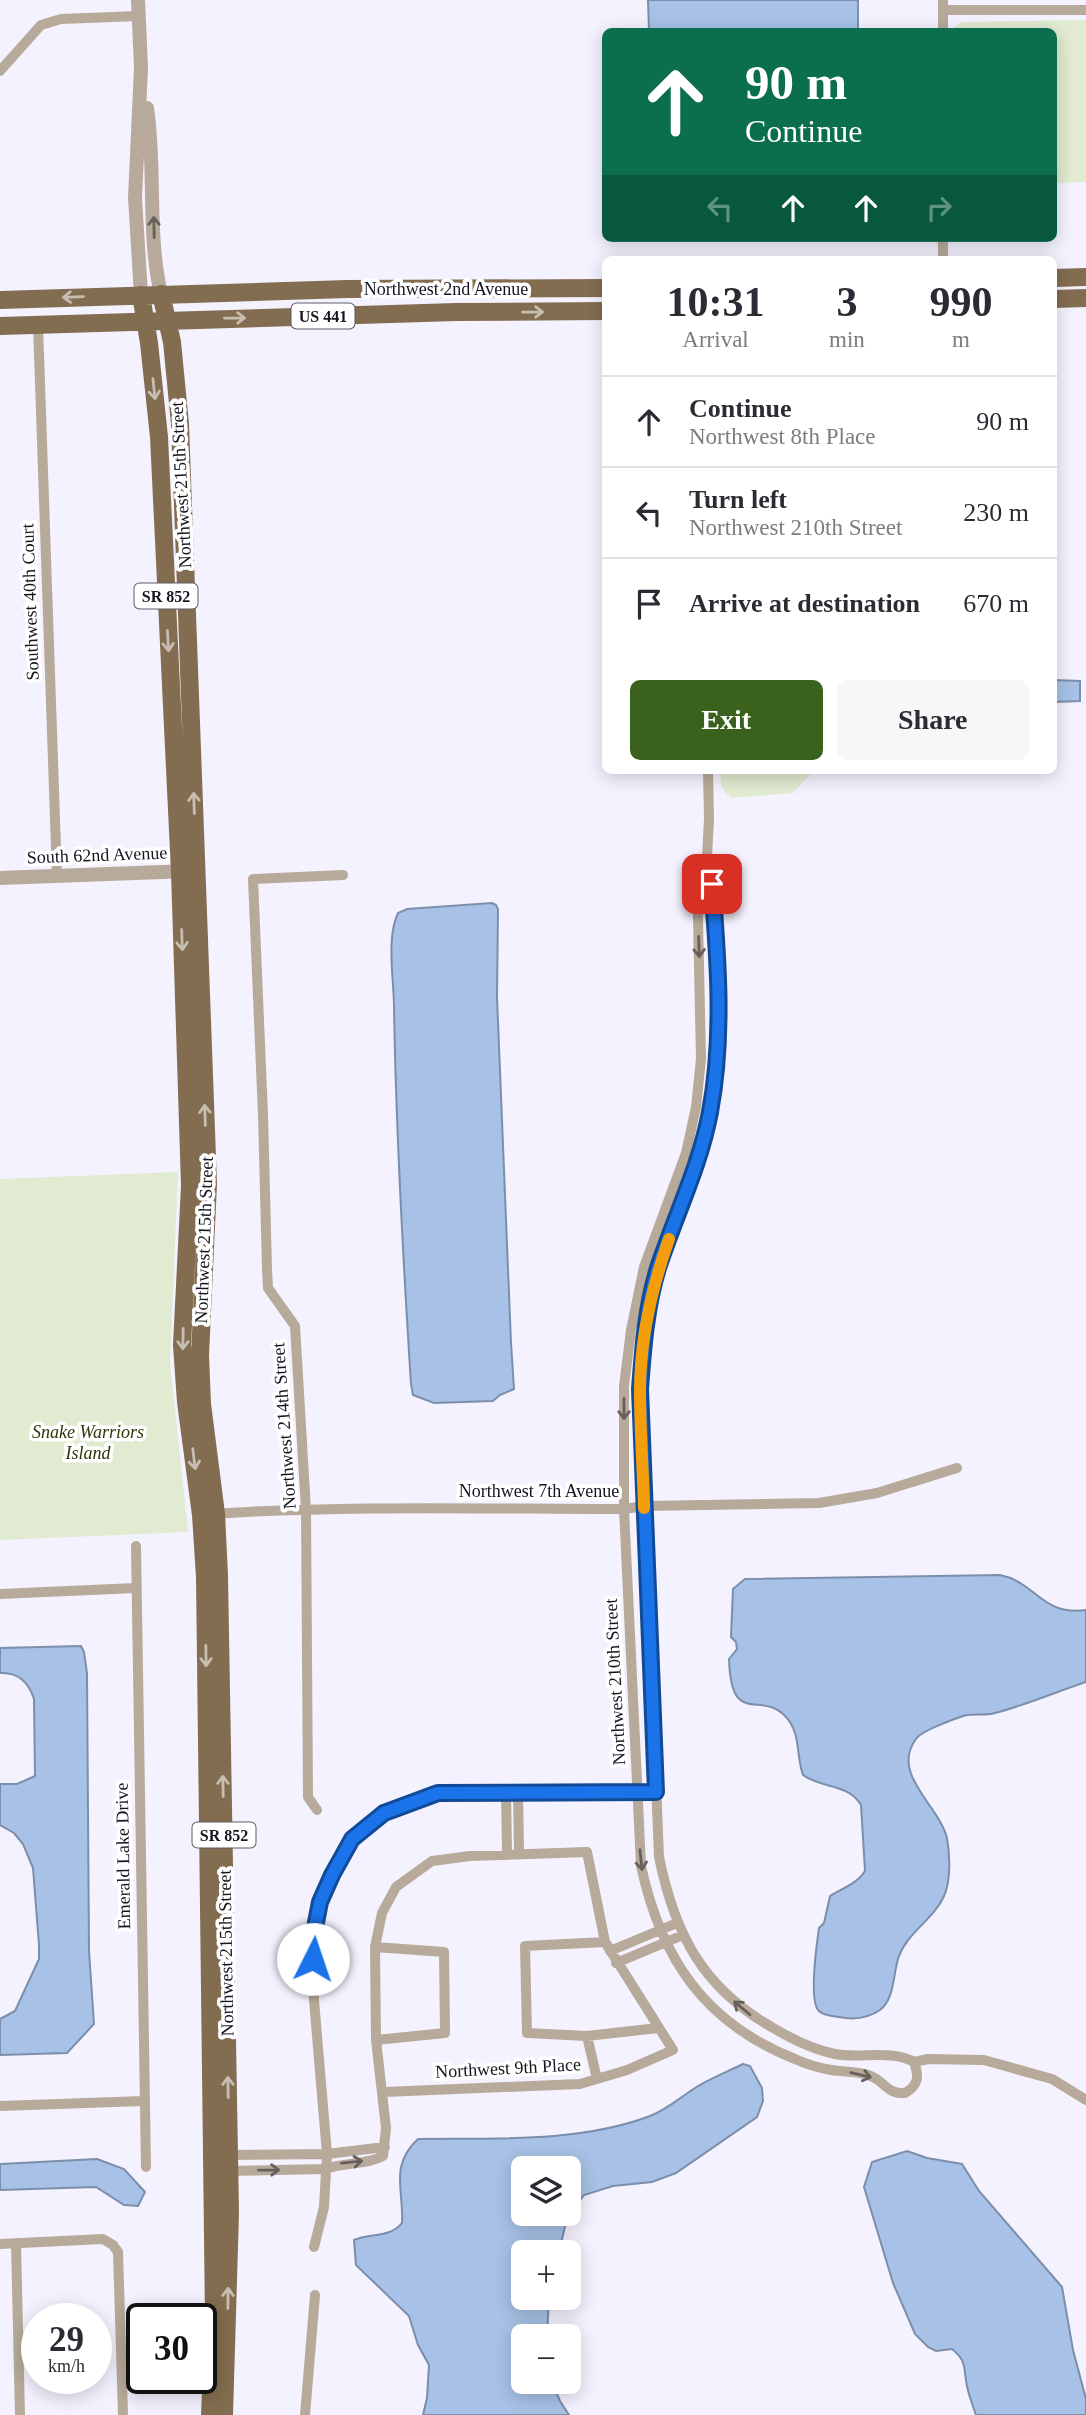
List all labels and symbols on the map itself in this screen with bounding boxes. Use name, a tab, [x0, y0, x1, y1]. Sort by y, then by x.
one-way arrow	[148, 216, 161, 239]
street label: Northwest 2nd Avenue	[364, 279, 528, 299]
one-way arrow	[61, 291, 84, 304]
road number: US 441	[292, 304, 354, 328]
one-way arrow	[521, 306, 544, 319]
one-way arrow	[223, 312, 246, 325]
one-way arrow	[148, 377, 161, 400]
street label: Northwest 215th Street	[167, 401, 195, 569]
street label: Southwest 40th Court	[17, 523, 43, 681]
road number: SR 852	[134, 583, 198, 608]
one-way arrow	[161, 629, 174, 652]
one-way arrow	[187, 792, 200, 815]
street label: South 62nd Avenue	[26, 843, 168, 867]
pin	[682, 854, 742, 914]
one-way arrow	[175, 928, 189, 951]
one-way arrow	[692, 935, 705, 958]
one-way arrow	[199, 1104, 212, 1127]
street label: Northwest 215th Street	[191, 1156, 217, 1324]
one-way arrow	[176, 1327, 189, 1350]
street label: Northwest 214th Street	[268, 1342, 300, 1510]
one-way arrow	[617, 1397, 631, 1420]
park label: Snake Warriors Island	[32, 1422, 144, 1463]
one-way arrow	[187, 1447, 200, 1469]
street label: Northwest 7th Avenue	[459, 1481, 619, 1501]
street label: Northwest 210th Street	[601, 1598, 629, 1766]
one-way arrow	[199, 1644, 213, 1667]
one-way arrow	[216, 1775, 229, 1798]
street label: Emerald Lake Drive	[112, 1782, 134, 1930]
road number: SR 852	[192, 1823, 256, 1848]
one-way arrow	[635, 1848, 648, 1871]
street label: Northwest 215th Street	[215, 1869, 237, 2037]
position arrow	[276, 1922, 350, 1996]
one-way arrow	[733, 2000, 751, 2015]
street label: Northwest 9th Place	[435, 2054, 581, 2082]
one-way arrow	[850, 2069, 872, 2082]
one-way arrow	[221, 2076, 235, 2099]
one-way arrow	[341, 2156, 363, 2169]
one-way arrow	[257, 2163, 280, 2177]
one-way arrow	[222, 2287, 235, 2310]
speed limit sign: 30	[126, 2303, 217, 2394]

